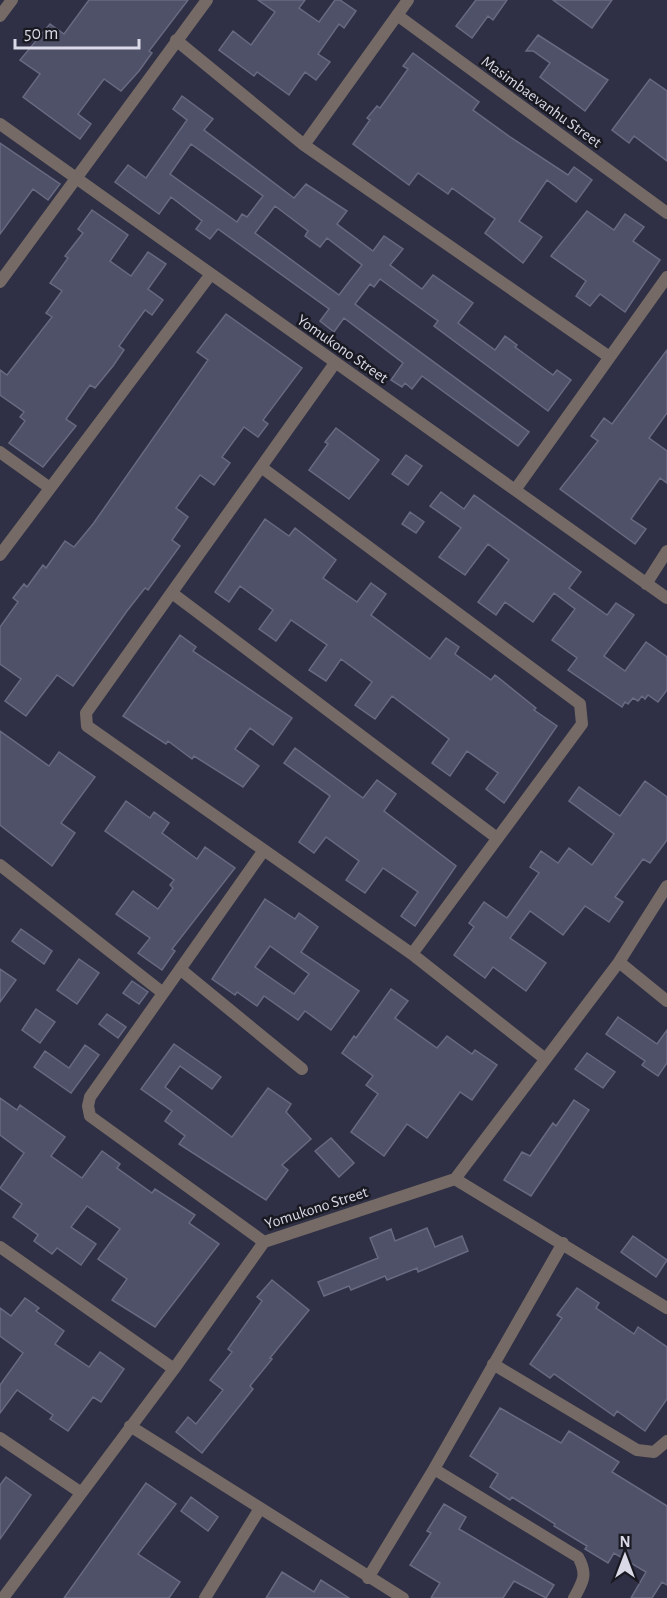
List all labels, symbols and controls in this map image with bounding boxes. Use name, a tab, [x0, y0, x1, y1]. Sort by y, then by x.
scale bar	[15, 12, 140, 50]
text: 50 m	[24, 25, 58, 43]
street label: Masimbaevanhu Street	[478, 53, 604, 151]
street label: Yomukono Street	[294, 312, 391, 386]
street label: Yomukono Street	[263, 1184, 370, 1232]
north arrow	[595, 1526, 655, 1586]
text: N	[619, 1534, 631, 1550]

